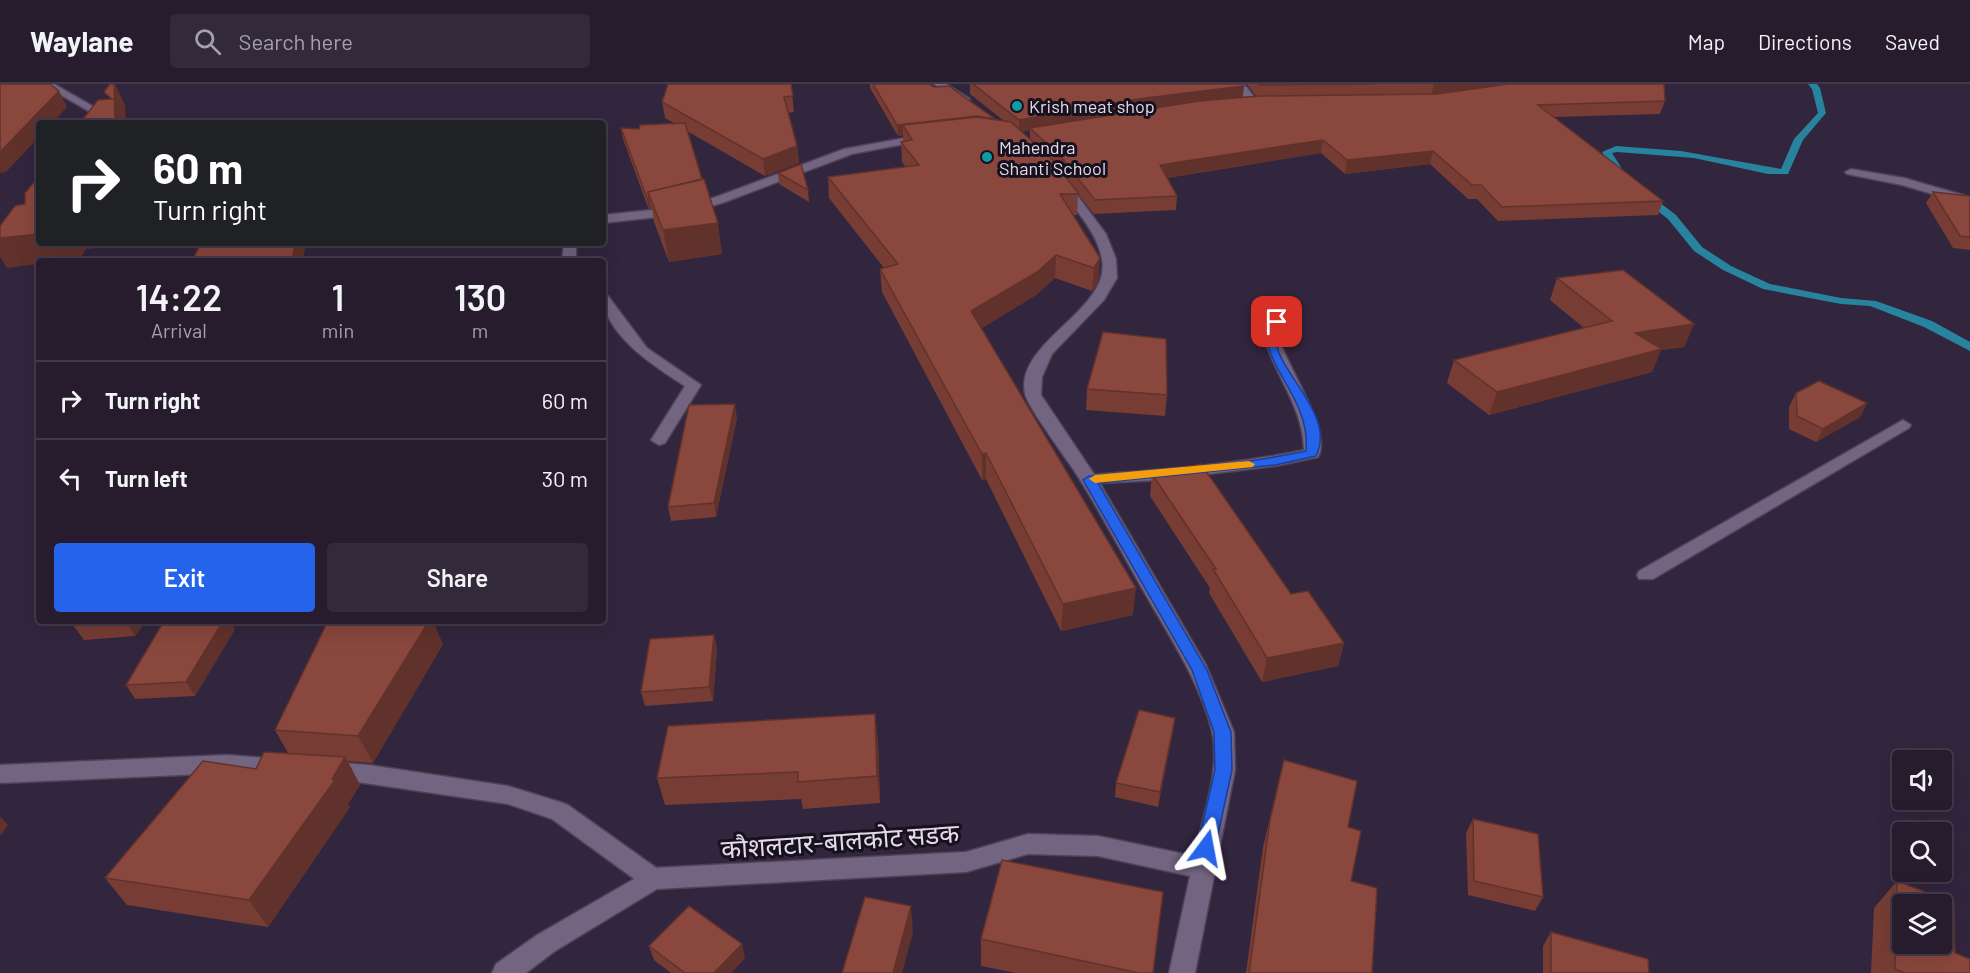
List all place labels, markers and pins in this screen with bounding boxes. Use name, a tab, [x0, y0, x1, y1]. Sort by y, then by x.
place label: Krish meat shop	[1029, 95, 1155, 117]
marker: Krish meat shop	[1010, 99, 1024, 113]
place label: Mahendra Shanti School	[999, 136, 1106, 179]
marker: Mahendra Shanti School	[980, 150, 994, 164]
pin	[1251, 296, 1302, 347]

